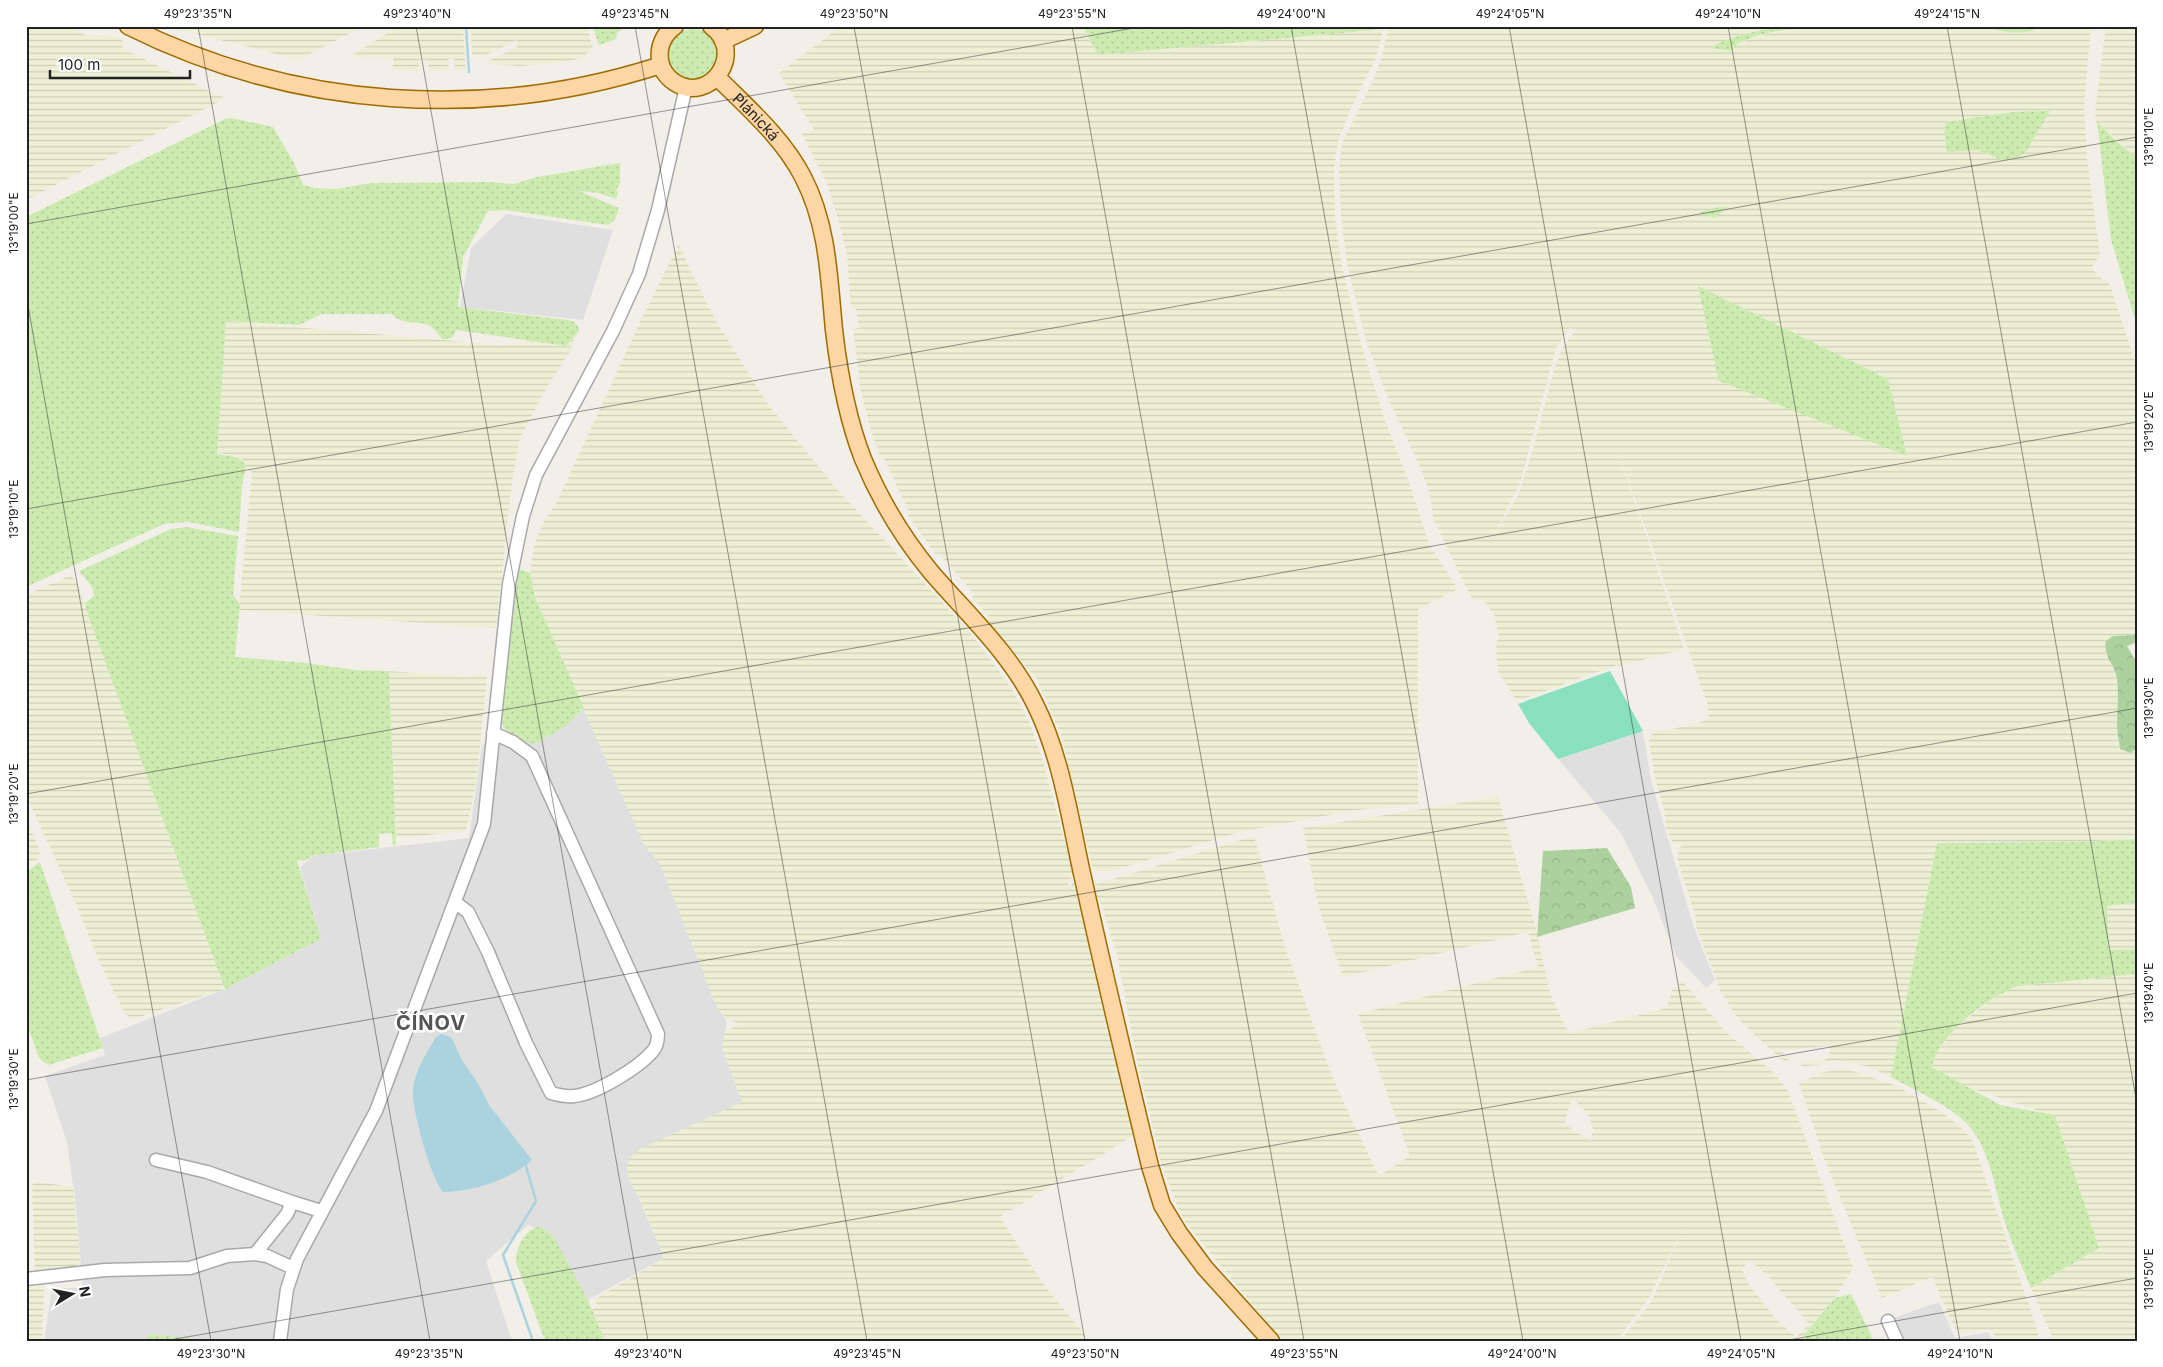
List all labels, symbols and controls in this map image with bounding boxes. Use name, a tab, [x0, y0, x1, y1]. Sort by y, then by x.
text: 49°23'35"N	[164, 6, 232, 21]
text: 49°23'40"N	[383, 6, 451, 21]
text: 49°23'45"N	[601, 6, 669, 21]
text: 49°23'50"N	[820, 6, 888, 21]
text: 49°23'55"N	[1038, 6, 1106, 21]
text: 49°24'00"N	[1257, 6, 1325, 21]
text: 49°24'05"N	[1476, 6, 1544, 21]
text: 49°24'10"N	[1695, 6, 1761, 21]
text: 49°24'15"N	[1914, 6, 1980, 21]
scale bar	[50, 48, 190, 80]
text: 100 m	[58, 55, 100, 74]
street label: Plánická	[729, 89, 784, 145]
text: 13°19'10"E	[2141, 108, 2156, 166]
text: 13°19'00"E	[6, 192, 21, 254]
text: 13°19'20"E	[2141, 391, 2156, 453]
text: 13°19'10"E	[6, 480, 21, 538]
text: 13°19'30"E	[2141, 677, 2156, 739]
text: 13°19'20"E	[6, 763, 21, 825]
text: 13°19'40"E	[2141, 963, 2156, 1023]
district label: ČÍNOV	[396, 1010, 466, 1035]
text: 13°19'30"E	[6, 1048, 21, 1110]
text: 13°19'50"E	[2141, 1248, 2156, 1310]
north arrow	[48, 1270, 98, 1320]
text: N	[76, 1285, 95, 1298]
text: 49°23'30"N	[177, 1346, 245, 1361]
text: 49°23'35"N	[395, 1346, 463, 1361]
text: 49°23'40"N	[614, 1346, 682, 1361]
text: 49°23'45"N	[833, 1346, 901, 1361]
text: 49°23'50"N	[1051, 1346, 1119, 1361]
text: 49°23'55"N	[1270, 1346, 1338, 1361]
text: 49°24'00"N	[1488, 1346, 1556, 1361]
text: 49°24'05"N	[1707, 1346, 1775, 1361]
text: 49°24'10"N	[1927, 1346, 1993, 1361]

